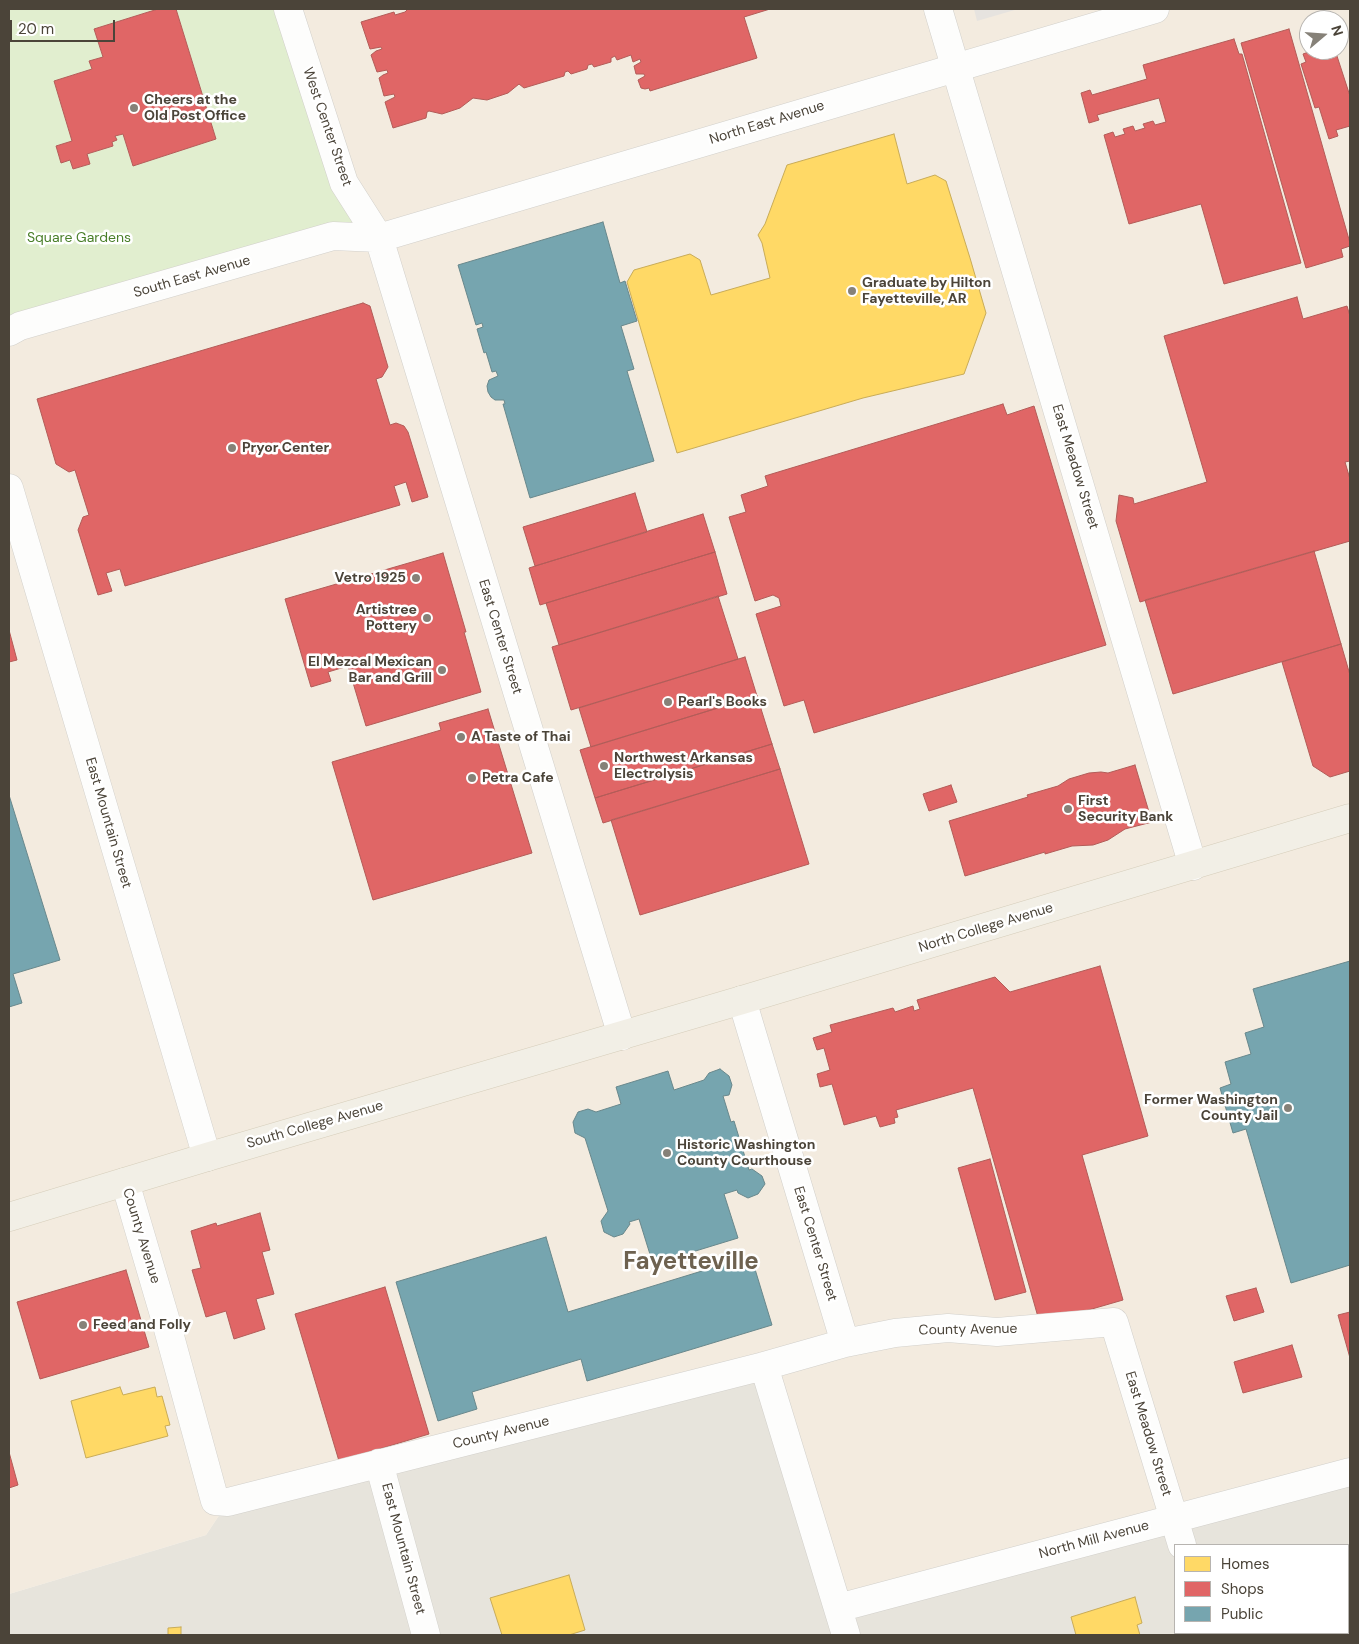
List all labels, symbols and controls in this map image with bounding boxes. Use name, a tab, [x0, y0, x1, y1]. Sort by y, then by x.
scale bar	[12, 10, 118, 42]
north arrow	[1299, 10, 1349, 60]
text: 20 m	[18, 19, 54, 39]
text: N	[1327, 23, 1347, 38]
street label: West Center Street	[299, 65, 355, 189]
place label: Cheers at the Old Post Office	[144, 92, 246, 124]
street label: North East Avenue	[707, 98, 827, 148]
marker: Cheers at the Old Post Office	[128, 102, 140, 114]
park label: Square Gardens	[27, 230, 131, 246]
street label: South East Avenue	[132, 252, 252, 302]
place label: Graduate by Hilton Fayetteville, AR	[862, 275, 991, 308]
marker: Graduate by Hilton Fayetteville, AR	[846, 285, 858, 297]
street label: East Meadow Street	[1048, 403, 1102, 531]
place label: Pryor Center	[242, 440, 329, 456]
marker: Pryor Center	[226, 442, 238, 454]
place label: Vetro 1925	[334, 570, 406, 586]
marker: Vetro 1925	[410, 572, 422, 584]
street label: East Center Street	[475, 577, 525, 697]
place label: Artistree Pottery	[356, 602, 417, 634]
marker: Artistree Pottery	[421, 612, 433, 624]
place label: El Mezcal Mexican Bar and Grill	[308, 654, 432, 686]
marker: El Mezcal Mexican Bar and Grill	[436, 664, 448, 676]
place label: Pearl's Books	[678, 694, 767, 710]
marker: Pearl's Books	[662, 696, 674, 708]
place label: A Taste of Thai	[471, 729, 570, 745]
marker: A Taste of Thai	[455, 731, 467, 743]
place label: Northwest Arkansas Electrolysis	[614, 750, 753, 782]
street label: East Mountain Street	[81, 756, 135, 890]
marker: Northwest Arkansas Electrolysis	[598, 760, 610, 772]
place label: Petra Cafe	[482, 770, 554, 786]
marker: Petra Cafe	[466, 772, 478, 784]
place label: First Security Bank	[1078, 793, 1173, 826]
marker: First Security Bank	[1062, 803, 1074, 815]
street label: North College Avenue	[917, 900, 1055, 956]
place label: Former Washington County Jail	[1144, 1092, 1278, 1124]
street label: South College Avenue	[245, 1097, 385, 1153]
marker: Former Washington County Jail	[1282, 1102, 1294, 1114]
place label: Historic Washington County Courthouse	[677, 1137, 815, 1170]
marker: Historic Washington County Courthouse	[661, 1147, 673, 1159]
street label: East Center Street	[790, 1184, 840, 1304]
street label: County Avenue	[118, 1186, 164, 1286]
district label: Fayetteville	[623, 1249, 759, 1277]
place label: Feed and Folly	[93, 1317, 191, 1333]
marker: Feed and Folly	[77, 1319, 89, 1331]
street label: County Avenue	[918, 1321, 1018, 1339]
street label: East Meadow Street	[1121, 1370, 1175, 1498]
street label: County Avenue	[451, 1413, 551, 1453]
street label: East Mountain Street	[377, 1481, 429, 1617]
street label: North Mill Avenue	[1037, 1517, 1151, 1563]
legend	[1174, 1544, 1349, 1634]
text: Homes	[1221, 1554, 1270, 1574]
text: Shops	[1221, 1579, 1264, 1599]
text: Public	[1221, 1604, 1263, 1624]

